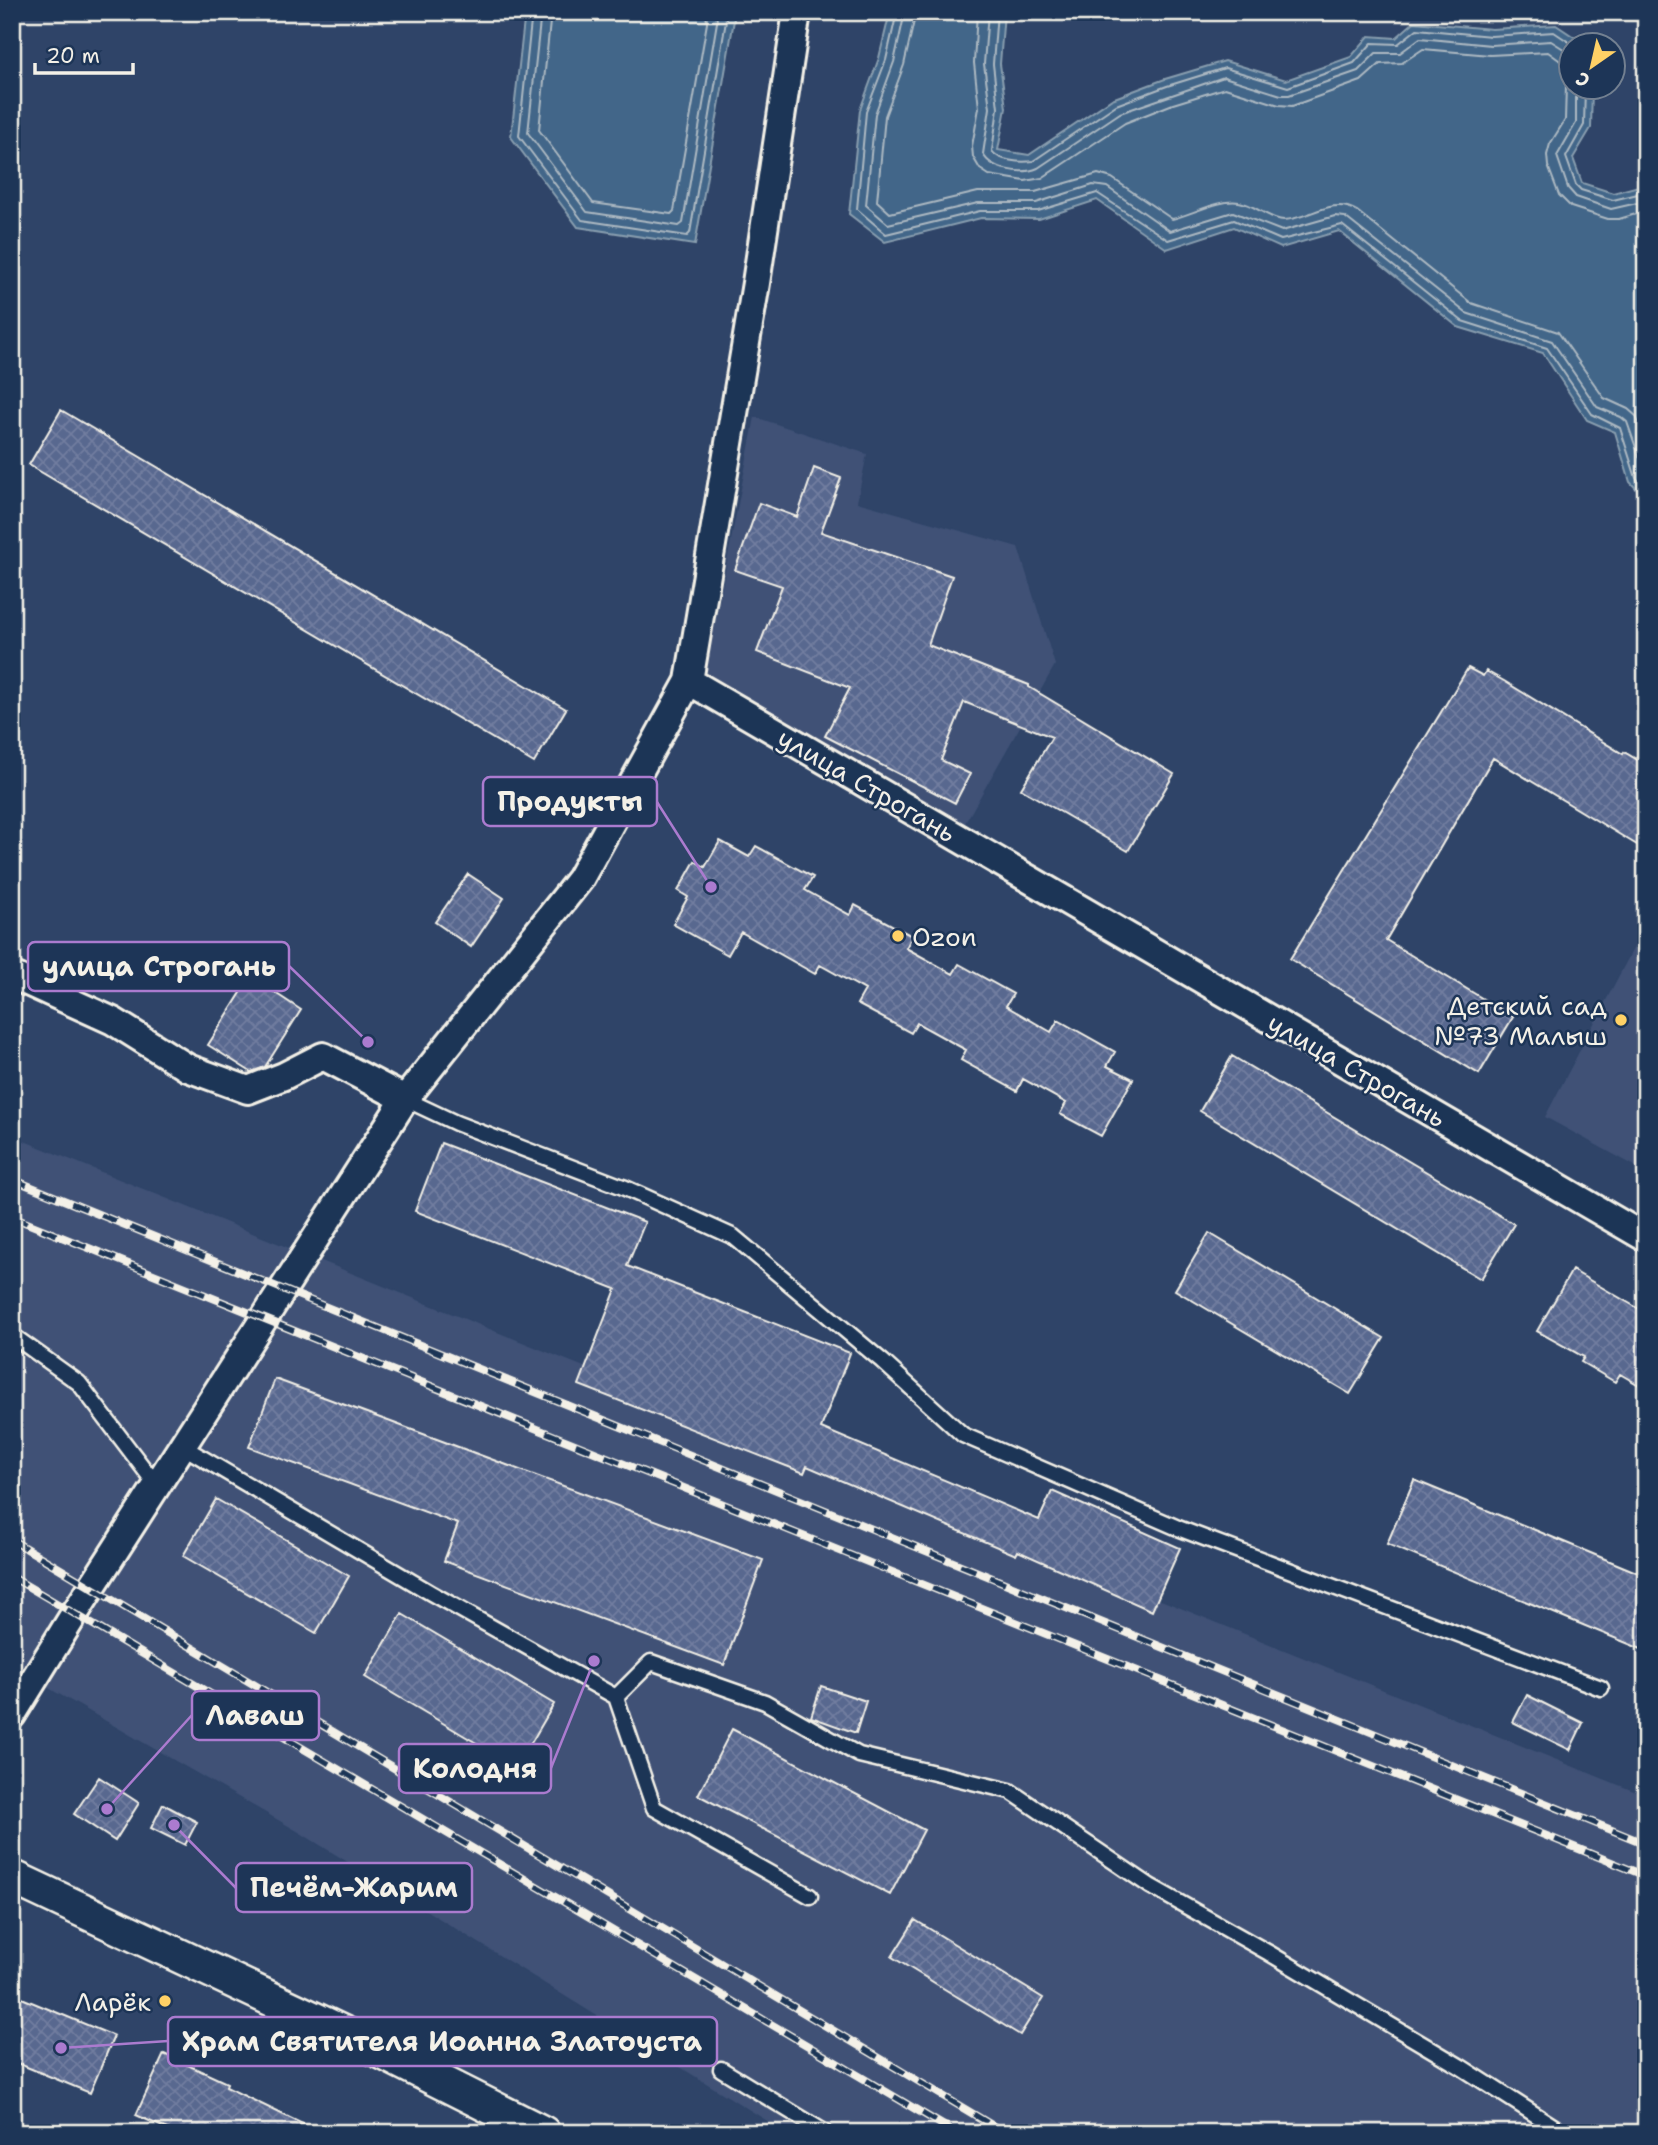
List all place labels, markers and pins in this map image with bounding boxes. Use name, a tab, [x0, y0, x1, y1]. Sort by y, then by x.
callout: Продукты	[483, 777, 657, 826]
place label: Ozon	[912, 919, 977, 954]
marker: Ozon	[890, 928, 906, 944]
callout: улица Строгань	[28, 942, 289, 991]
place label: Детский сад №73 Малыш	[1434, 988, 1608, 1053]
marker: Детский сад №73 Малыш	[1613, 1012, 1629, 1028]
callout: Лаваш	[192, 1691, 319, 1740]
callout: Колодня	[399, 1744, 551, 1793]
callout: Печём-Жарим	[236, 1863, 472, 1912]
place label: Ларёк	[75, 1984, 151, 2019]
marker: Ларёк	[157, 1993, 173, 2009]
callout: Храм Святителя Иоанна Златоуста	[168, 2017, 717, 2066]

